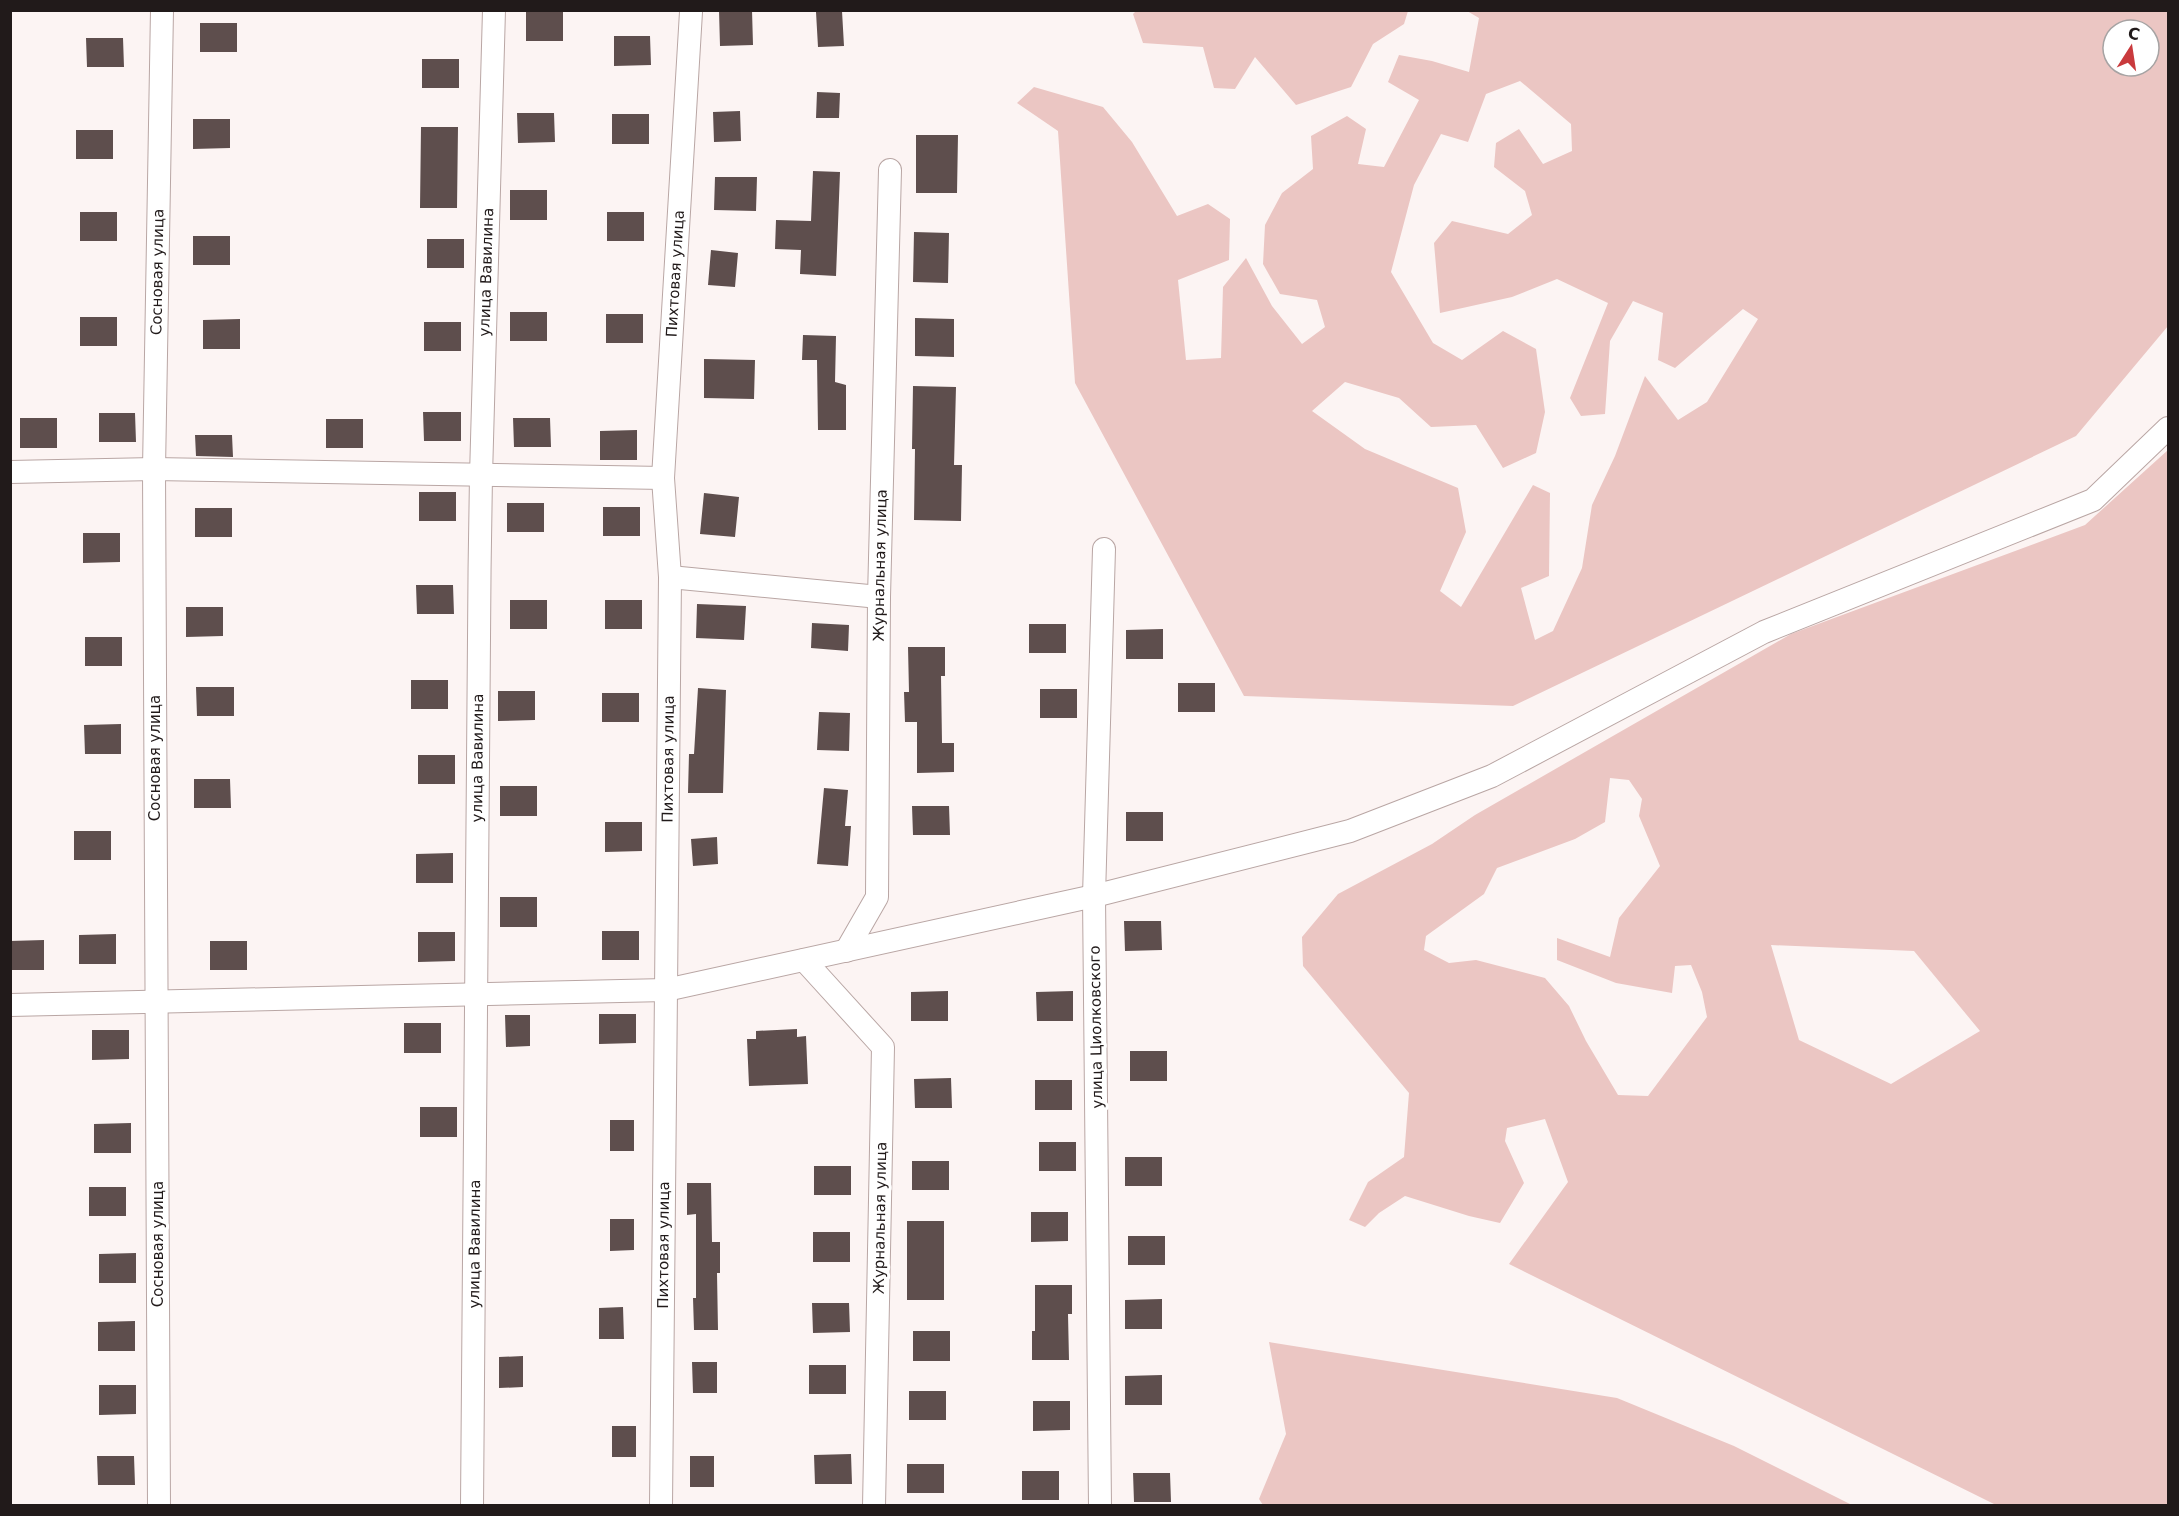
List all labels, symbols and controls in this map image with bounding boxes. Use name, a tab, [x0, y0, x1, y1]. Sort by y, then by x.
north arrow	[2101, 18, 2161, 78]
text: С	[2126, 23, 2142, 44]
street label: улица Вавилина	[475, 207, 497, 337]
street label: Сосновая улица	[147, 209, 168, 335]
street label: Пихтовая улица	[662, 210, 688, 338]
street label: Журнальная улица	[870, 489, 891, 642]
street label: улица Вавилина	[468, 693, 487, 823]
street label: Сосновая улица	[146, 695, 164, 821]
street label: Пихтовая улица	[659, 695, 678, 823]
street label: улица Циолковского	[1086, 945, 1106, 1109]
street label: Журнальная улица	[870, 1142, 890, 1294]
street label: улица Вавилина	[465, 1179, 484, 1309]
street label: Сосновая улица	[149, 1181, 167, 1307]
street label: Пихтовая улица	[654, 1181, 673, 1309]

